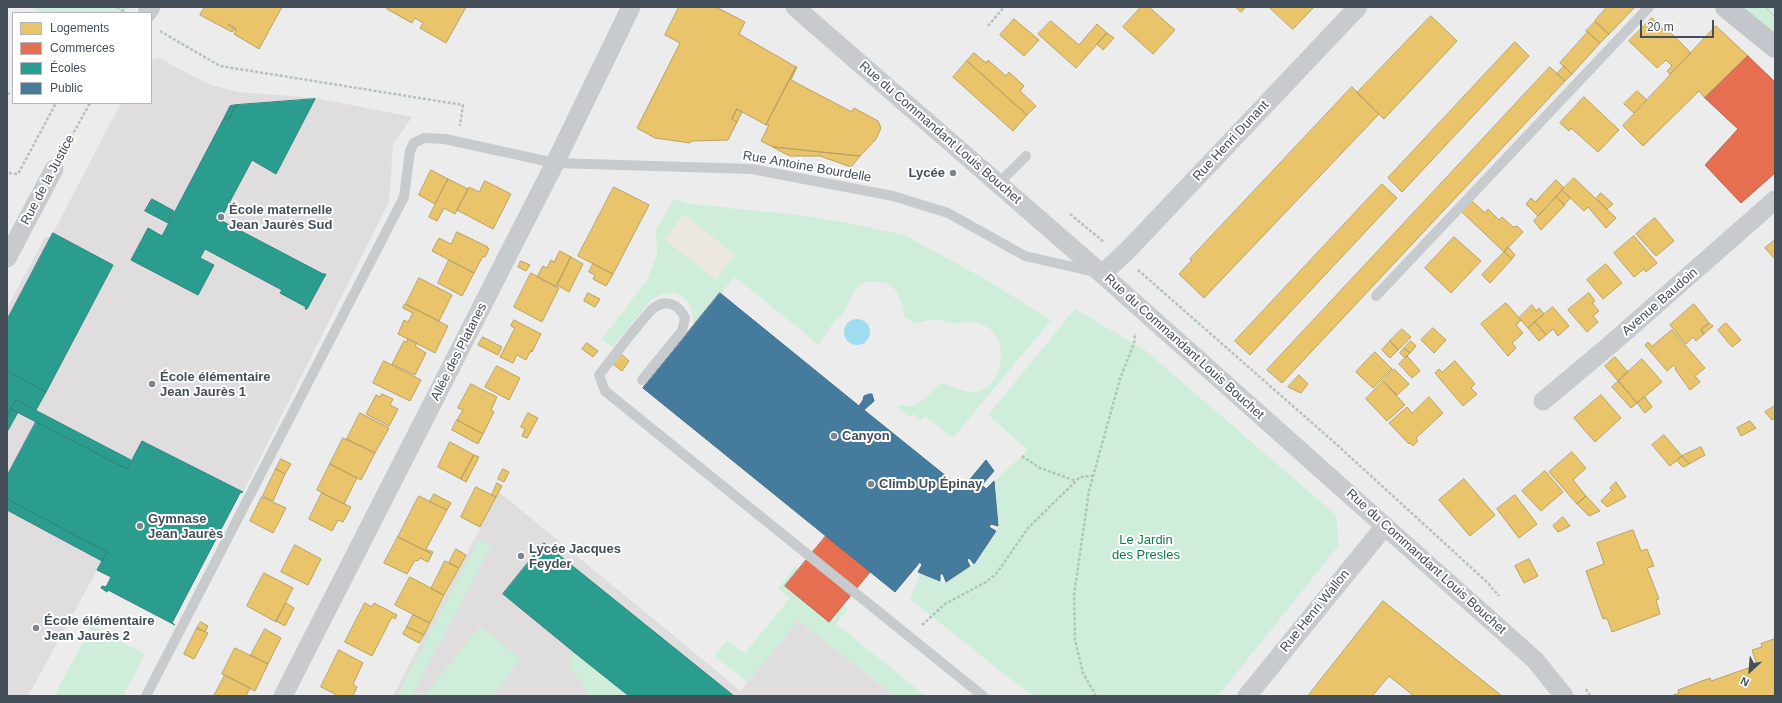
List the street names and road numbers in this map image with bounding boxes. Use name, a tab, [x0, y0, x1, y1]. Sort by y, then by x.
street label: Rue du Commandant Louis Bouchet	[856, 58, 1024, 208]
street label: Rue Henri Dunant	[1190, 98, 1272, 184]
street label: Rue de la Justice	[18, 132, 78, 228]
street label: Rue Antoine Bourdelle	[742, 148, 872, 186]
street label: Avenue Baudoin	[1619, 265, 1701, 339]
street label: Rue du Commandant Louis Bouchet	[1101, 271, 1267, 423]
street label: Allée des Platanes	[428, 300, 490, 404]
street label: Rue du Commandant Louis Bouchet	[1343, 486, 1509, 638]
street label: Rue Henri Wallon	[1277, 567, 1353, 655]

